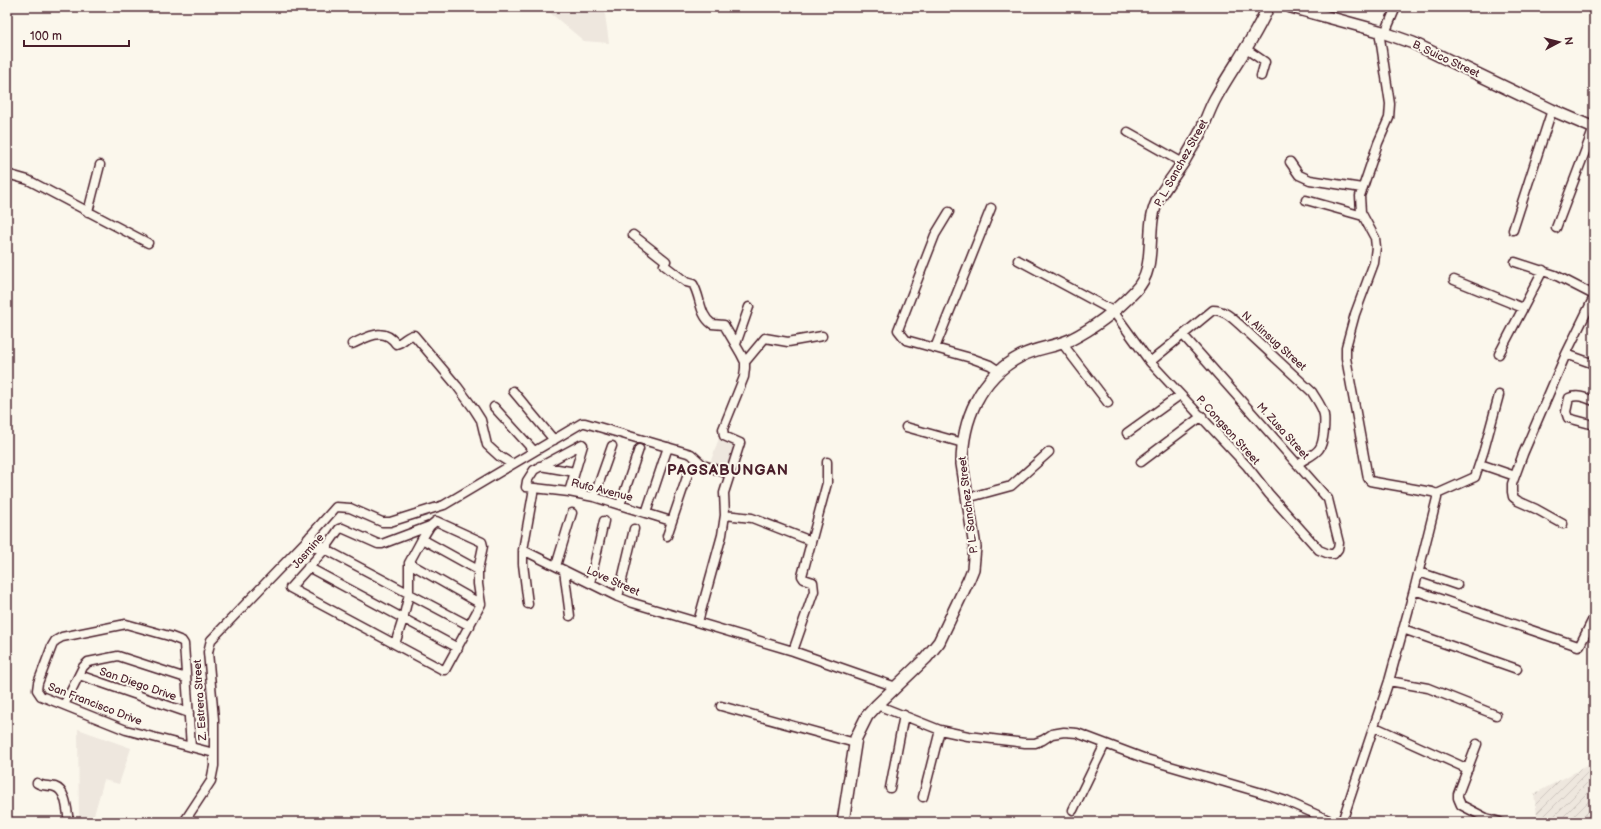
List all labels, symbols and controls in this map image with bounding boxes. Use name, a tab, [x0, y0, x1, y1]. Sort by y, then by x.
scale bar	[24, 22, 129, 48]
north arrow	[1539, 22, 1579, 62]
text: 100 m	[30, 29, 62, 44]
text: N	[1561, 36, 1575, 46]
street label: B. Suico Street	[1410, 38, 1482, 80]
street label: P. L. Sanchez Street	[1152, 117, 1211, 209]
street label: N. Alinsug Street	[1239, 309, 1309, 374]
street label: P. Congson Street	[1194, 393, 1263, 468]
street label: M. Zusa Street	[1254, 400, 1312, 463]
street label: P. L. Sanchez Street	[956, 455, 980, 554]
district label: PAGSABUNGAN	[667, 461, 789, 480]
street label: Rufo Avenue	[570, 476, 635, 504]
street label: Jasmine	[289, 531, 327, 571]
street label: Love Street	[584, 564, 642, 599]
street label: Z. Estrera Street	[191, 658, 209, 742]
street label: San Diego Drive	[98, 665, 179, 703]
street label: San Francisco Drive	[46, 680, 144, 728]

